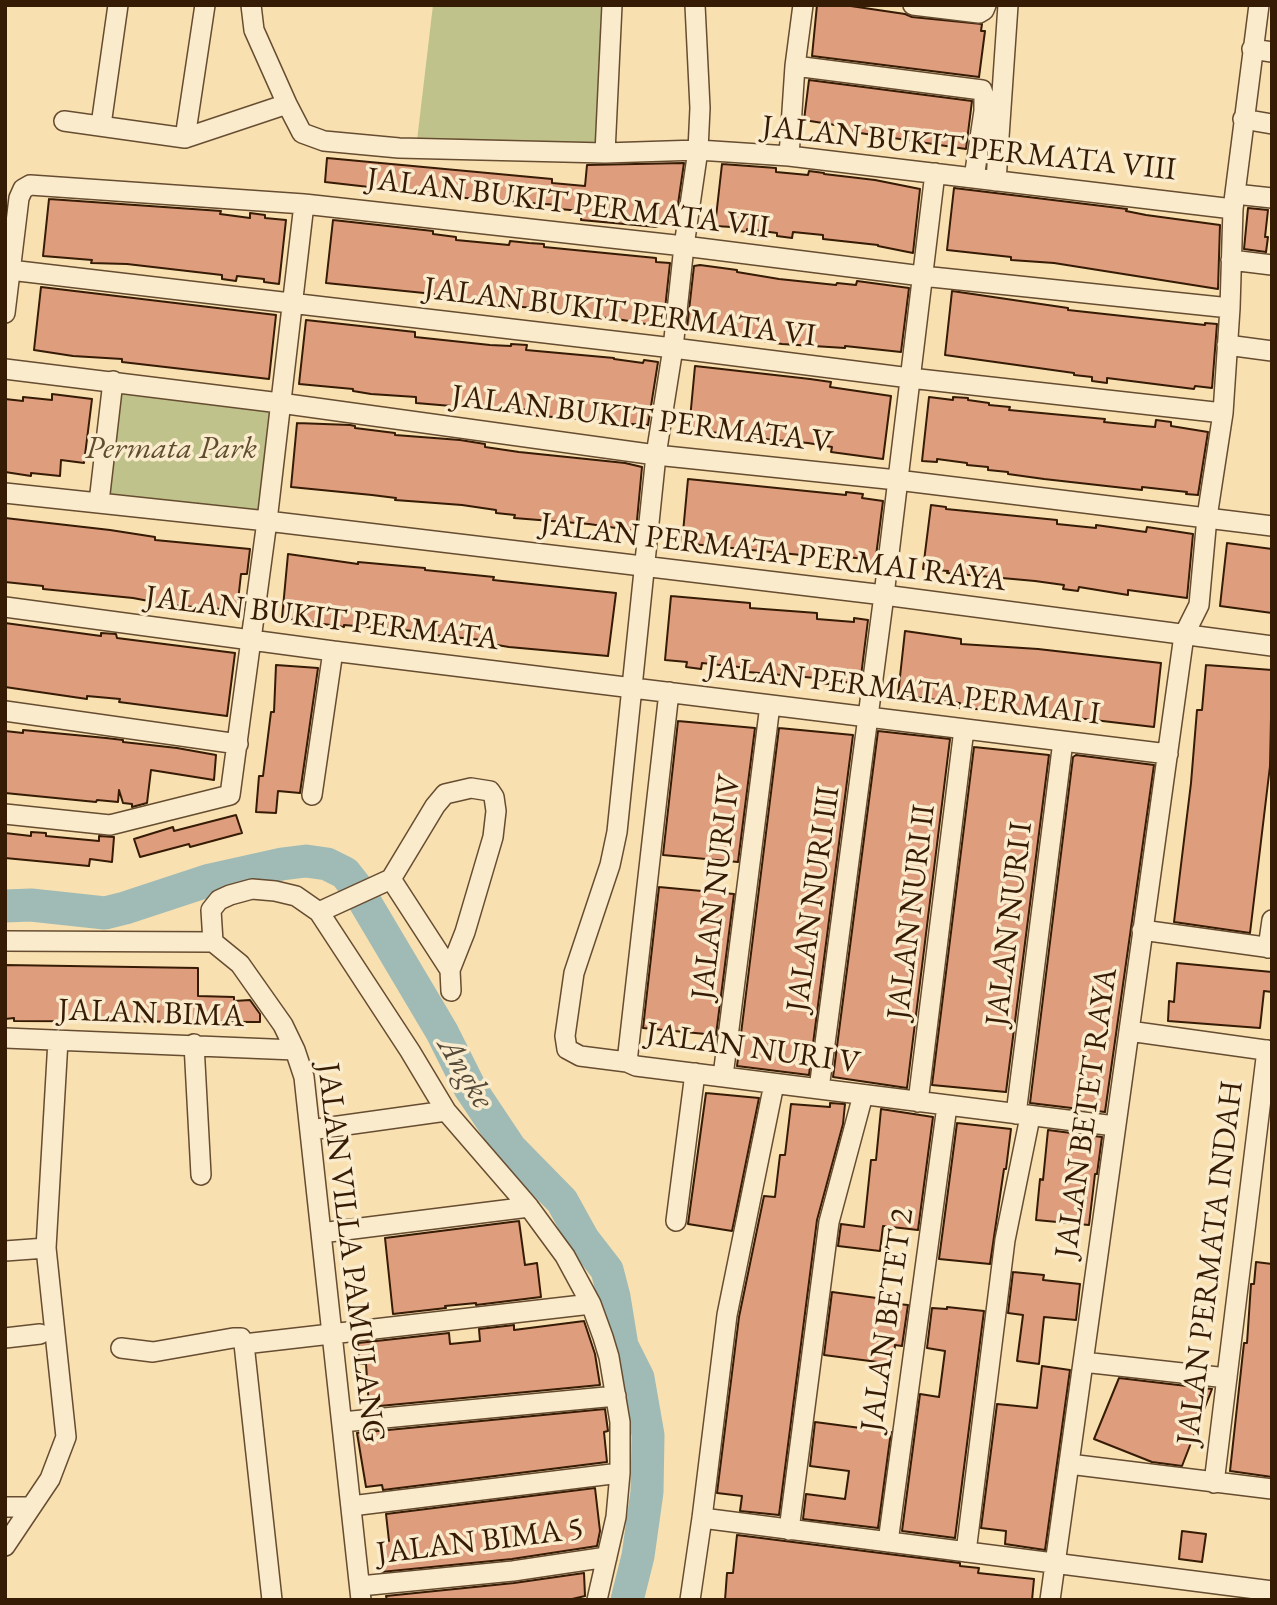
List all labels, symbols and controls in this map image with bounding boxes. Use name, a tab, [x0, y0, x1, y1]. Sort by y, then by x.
street label: JALAN BUKIT PERMATA VIII	[760, 108, 1178, 190]
street label: JALAN BUKIT PERMATA VII	[364, 160, 772, 248]
street label: JALAN BUKIT PERMATA VI	[422, 270, 818, 356]
street label: JALAN BUKIT PERMATA V	[449, 378, 835, 462]
park label: Permata Park	[85, 430, 257, 468]
street label: JALAN PERMATA PERMAI RAYA	[538, 505, 1008, 601]
street label: JALAN BUKIT PERMATA	[143, 578, 501, 660]
street label: JALAN PERMATA PERMAI I	[704, 648, 1102, 734]
street label: JALAN NURI IV	[684, 772, 750, 1002]
street label: JALAN NURI III	[779, 784, 849, 1014]
street label: JALAN NURI II	[880, 802, 944, 1022]
street label: JALAN NURI I	[978, 820, 1042, 1028]
street label: JALAN BETET RAYA	[1048, 965, 1126, 1261]
street label: JALAN BIMA	[57, 992, 245, 1036]
street label: JALAN NURI V	[643, 1015, 863, 1083]
water label: Angke	[428, 1030, 502, 1116]
street label: JALAN VILLA PAMULANG	[308, 1061, 392, 1445]
street label: JALAN PERMATA INDAH	[1170, 1079, 1252, 1447]
street label: JALAN BETET 2	[853, 1206, 923, 1434]
street label: JALAN BIMA 5	[374, 1510, 586, 1574]

